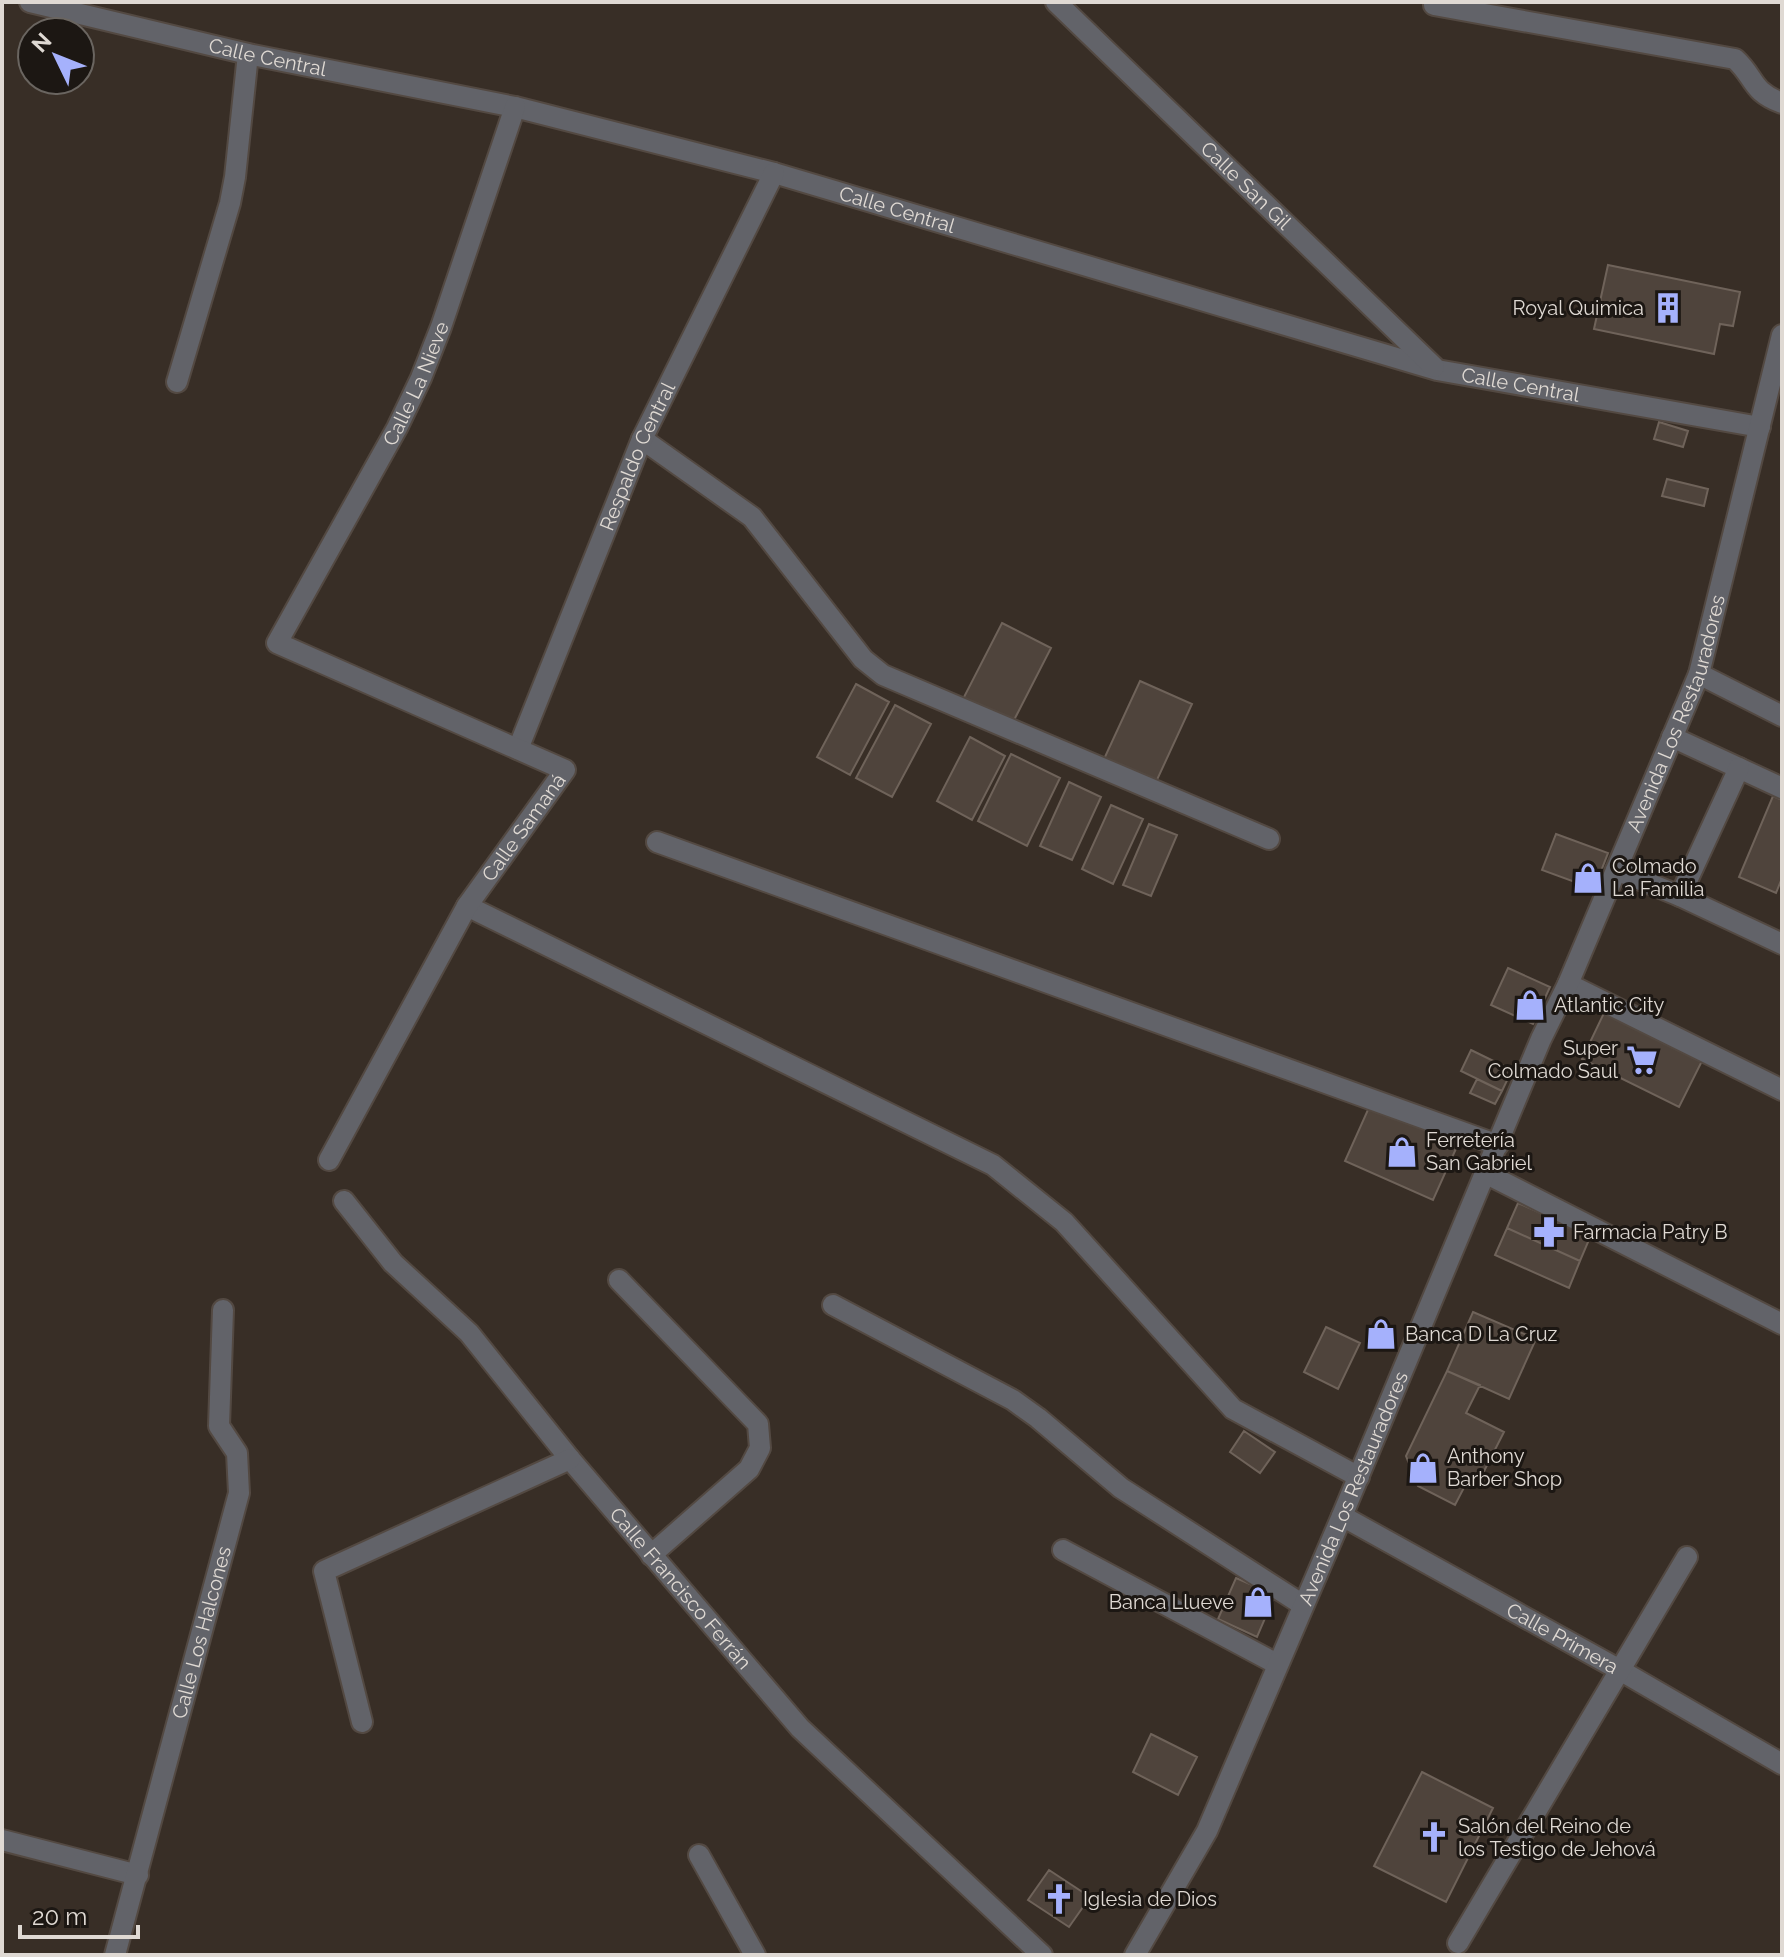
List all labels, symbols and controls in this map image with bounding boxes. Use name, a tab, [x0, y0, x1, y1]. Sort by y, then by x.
north arrow	[16, 16, 96, 96]
text: N	[26, 27, 57, 57]
street label: Calle Central	[206, 33, 329, 81]
street label: Calle San Gil	[1196, 136, 1297, 235]
street label: Calle Central	[836, 181, 958, 238]
building icon: Royal Quimica	[1651, 291, 1685, 325]
place label: Royal Quimica	[1513, 296, 1644, 320]
street label: Calle La Nieve	[378, 318, 454, 450]
street label: Calle Central	[1460, 363, 1582, 407]
street label: Respaldo Central	[595, 378, 680, 534]
street label: Avenida Los Restauradores	[1622, 592, 1730, 836]
street label: Calle Samaná	[477, 769, 571, 886]
place label: Colmado La Familia	[1612, 854, 1704, 901]
shop icon: Colmado La Familia	[1571, 861, 1605, 895]
shop icon: Atlantic City	[1513, 988, 1547, 1022]
place label: Atlantic City	[1554, 993, 1665, 1017]
place label: Super Colmado Saul	[1488, 1036, 1619, 1083]
supermarket icon: Super Colmado Saul	[1625, 1043, 1659, 1077]
place label: Ferretería San Gabriel	[1426, 1128, 1532, 1175]
shop icon: Ferretería San Gabriel	[1385, 1135, 1419, 1169]
pharmacy icon: Farmacia Patry B	[1532, 1215, 1566, 1249]
place label: Farmacia Patry B	[1573, 1220, 1728, 1244]
shop icon: Banca D La Cruz	[1364, 1317, 1398, 1351]
place label: Banca D La Cruz	[1405, 1322, 1558, 1346]
street label: Avenida Los Restauradores	[1293, 1368, 1413, 1609]
place label: Anthony Barber Shop	[1447, 1444, 1562, 1491]
shop icon: Anthony Barber Shop	[1406, 1451, 1440, 1485]
street label: Calle Francisco Ferrán	[605, 1502, 756, 1674]
street label: Calle Los Halcones	[167, 1544, 236, 1721]
shop icon: Banca Llueve	[1241, 1585, 1275, 1619]
place label: Banca Llueve	[1109, 1590, 1234, 1614]
street label: Calle Primera	[1502, 1598, 1623, 1679]
place label: Salón del Reino de los Testigo de Jehová	[1458, 1814, 1656, 1861]
church icon: Salón del Reino de los Testigo de Jehová	[1417, 1820, 1451, 1854]
church icon: Iglesia de Dios	[1042, 1882, 1076, 1916]
place label: Iglesia de Dios	[1083, 1887, 1217, 1911]
scale bar	[20, 1889, 138, 1939]
text: 20 m	[32, 1902, 87, 1931]

